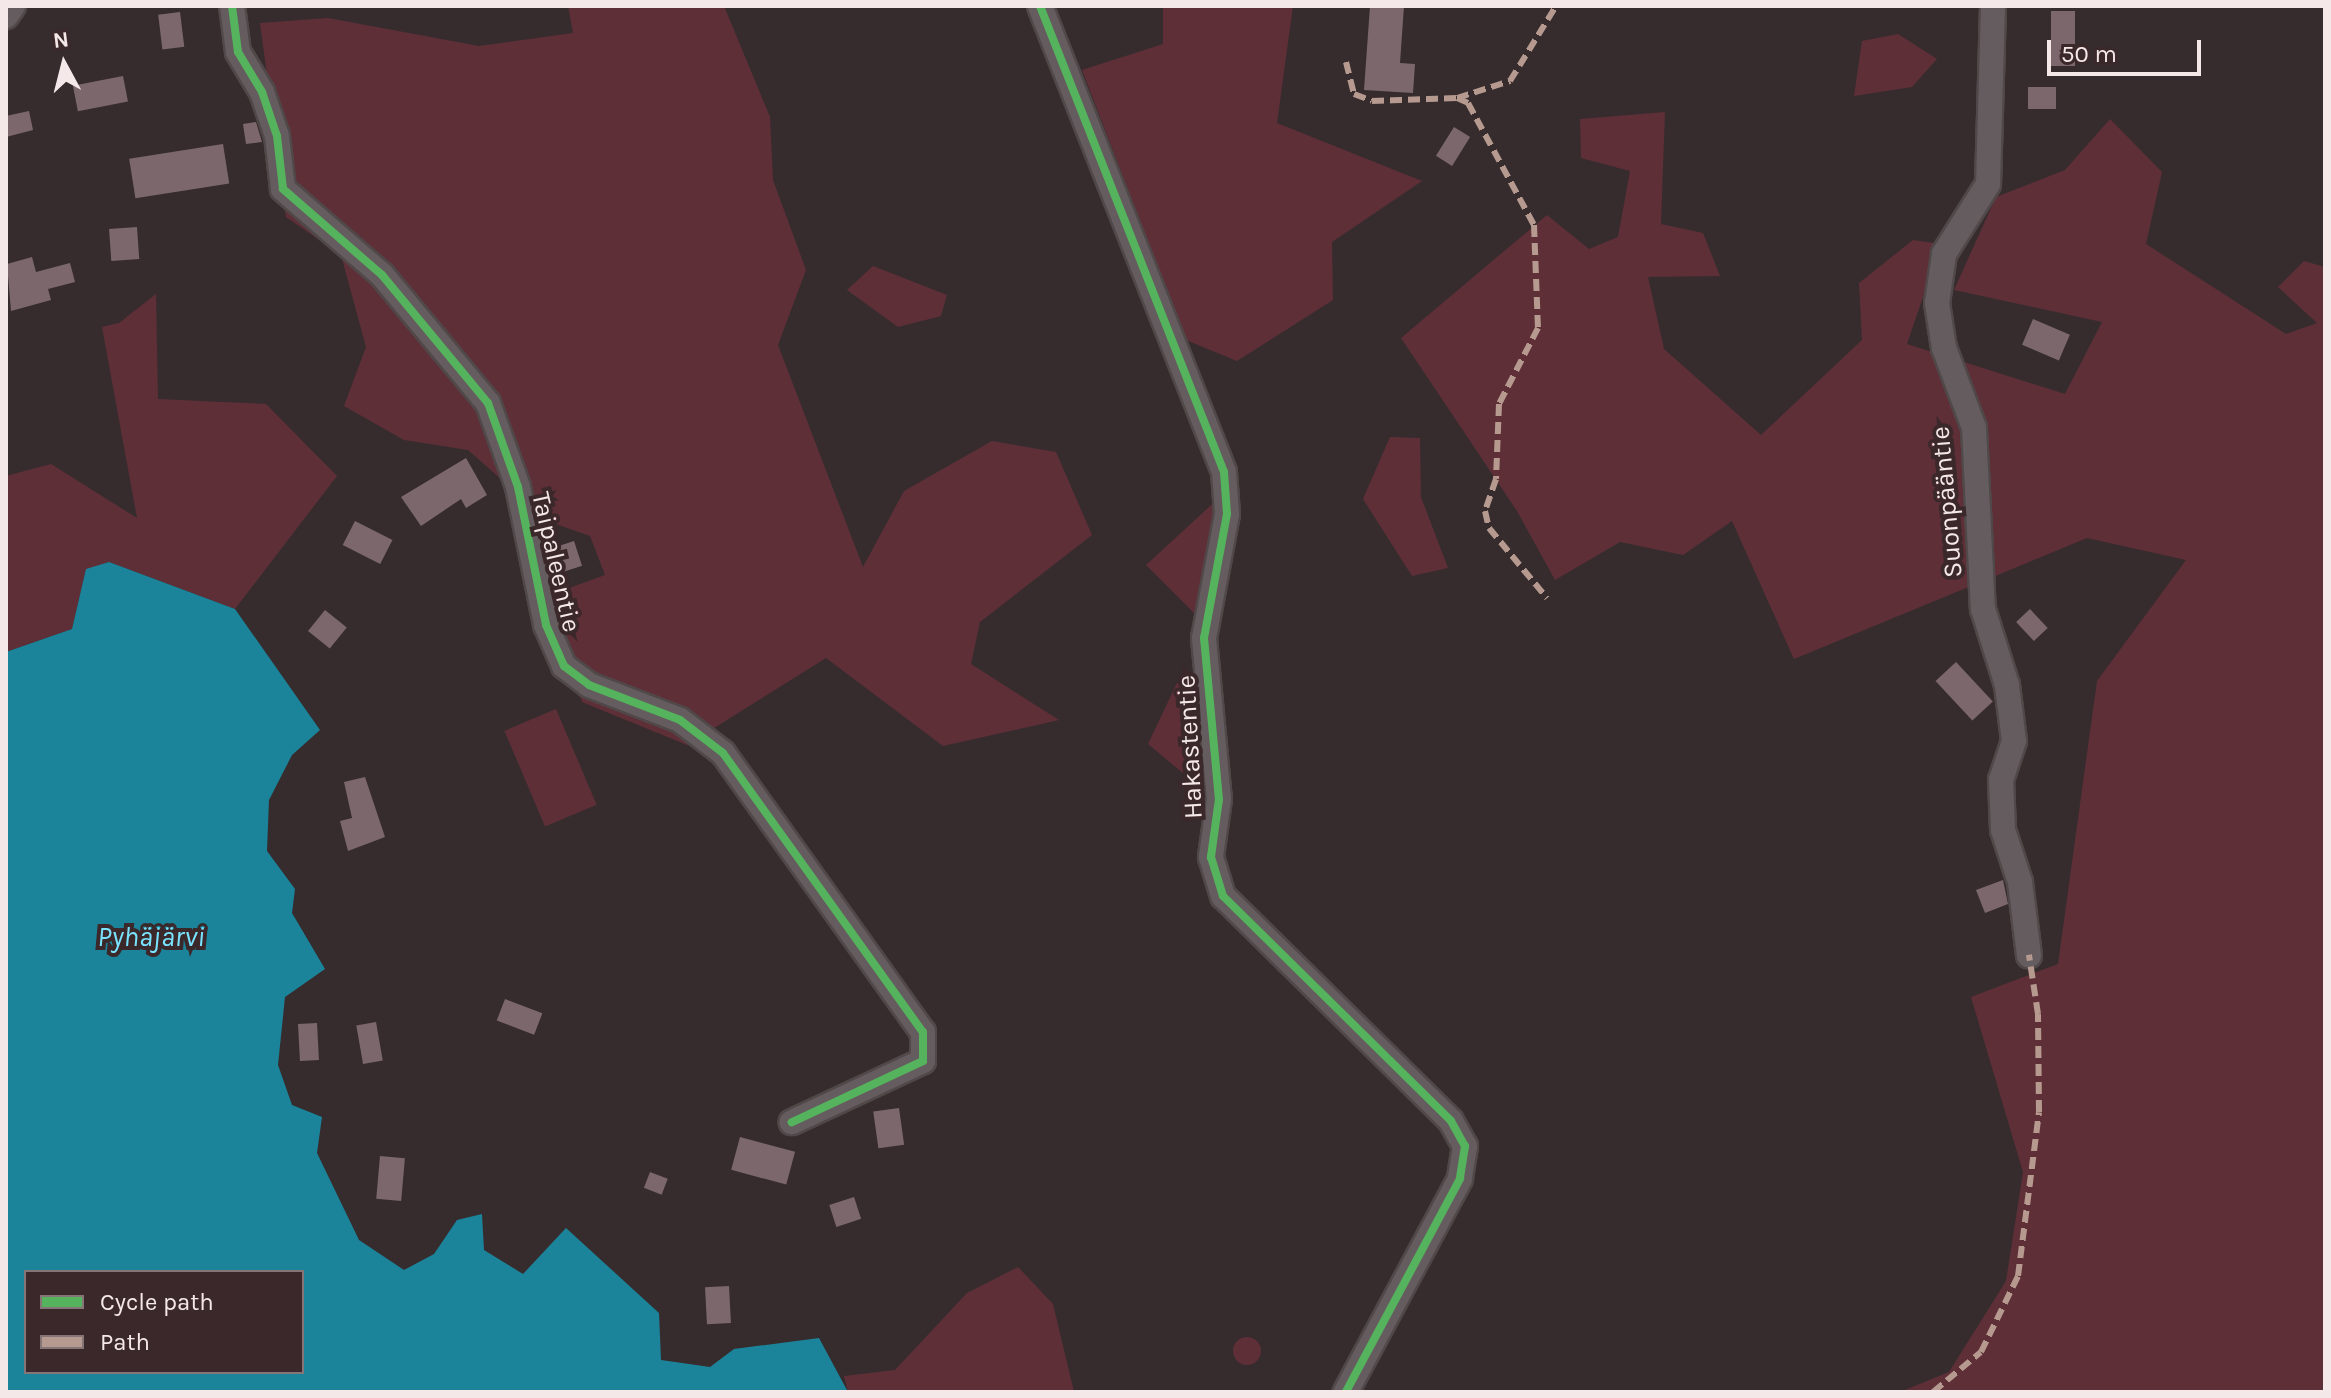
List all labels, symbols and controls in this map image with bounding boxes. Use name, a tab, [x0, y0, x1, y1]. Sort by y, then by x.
north arrow	[24, 24, 104, 104]
scale bar	[2051, 24, 2205, 74]
text: N	[52, 26, 70, 54]
text: 50 m	[2061, 40, 2117, 68]
street label: Suonpääntie	[1925, 425, 1969, 579]
street label: Taipaleentie	[525, 489, 587, 635]
street label: Hakastentie	[1171, 674, 1209, 820]
water label: Pyhäjärvi	[97, 920, 205, 954]
legend	[24, 1270, 304, 1374]
text: Cycle path	[100, 1288, 214, 1316]
text: Path	[100, 1328, 150, 1356]

